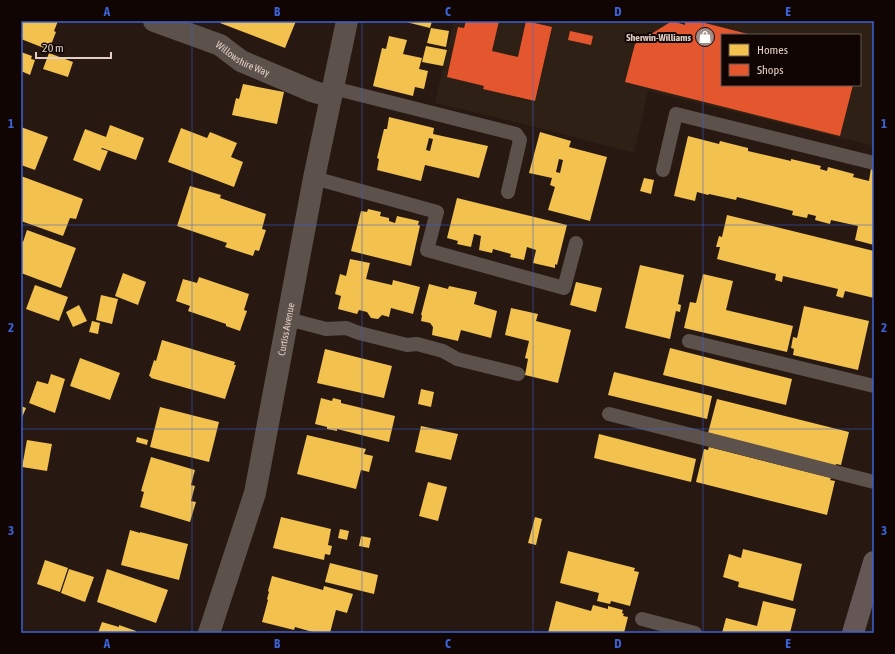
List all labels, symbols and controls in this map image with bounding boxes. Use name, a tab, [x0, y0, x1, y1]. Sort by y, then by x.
text: A	[103, 4, 111, 19]
text: B	[274, 4, 281, 19]
text: C	[445, 4, 451, 19]
text: D	[614, 4, 622, 19]
text: E	[785, 4, 791, 19]
shop icon: Sherwin-Williams	[694, 26, 716, 48]
place label: Sherwin-Williams	[626, 32, 691, 43]
scale bar	[36, 34, 111, 60]
legend	[721, 34, 861, 86]
street label: Willowshire Way	[214, 39, 271, 78]
text: 20 m	[42, 41, 64, 55]
text: Homes	[757, 43, 788, 57]
text: Shops	[757, 63, 783, 77]
text: 1	[8, 116, 14, 131]
text: 1	[881, 116, 887, 131]
street label: Curtiss Avenue	[276, 302, 297, 357]
text: 2	[8, 320, 14, 335]
text: 2	[881, 320, 887, 335]
text: 3	[8, 523, 14, 538]
text: 3	[881, 523, 887, 538]
text: A	[103, 636, 111, 651]
text: B	[274, 636, 281, 651]
text: C	[445, 636, 451, 651]
text: D	[614, 636, 622, 651]
text: E	[785, 636, 791, 651]

